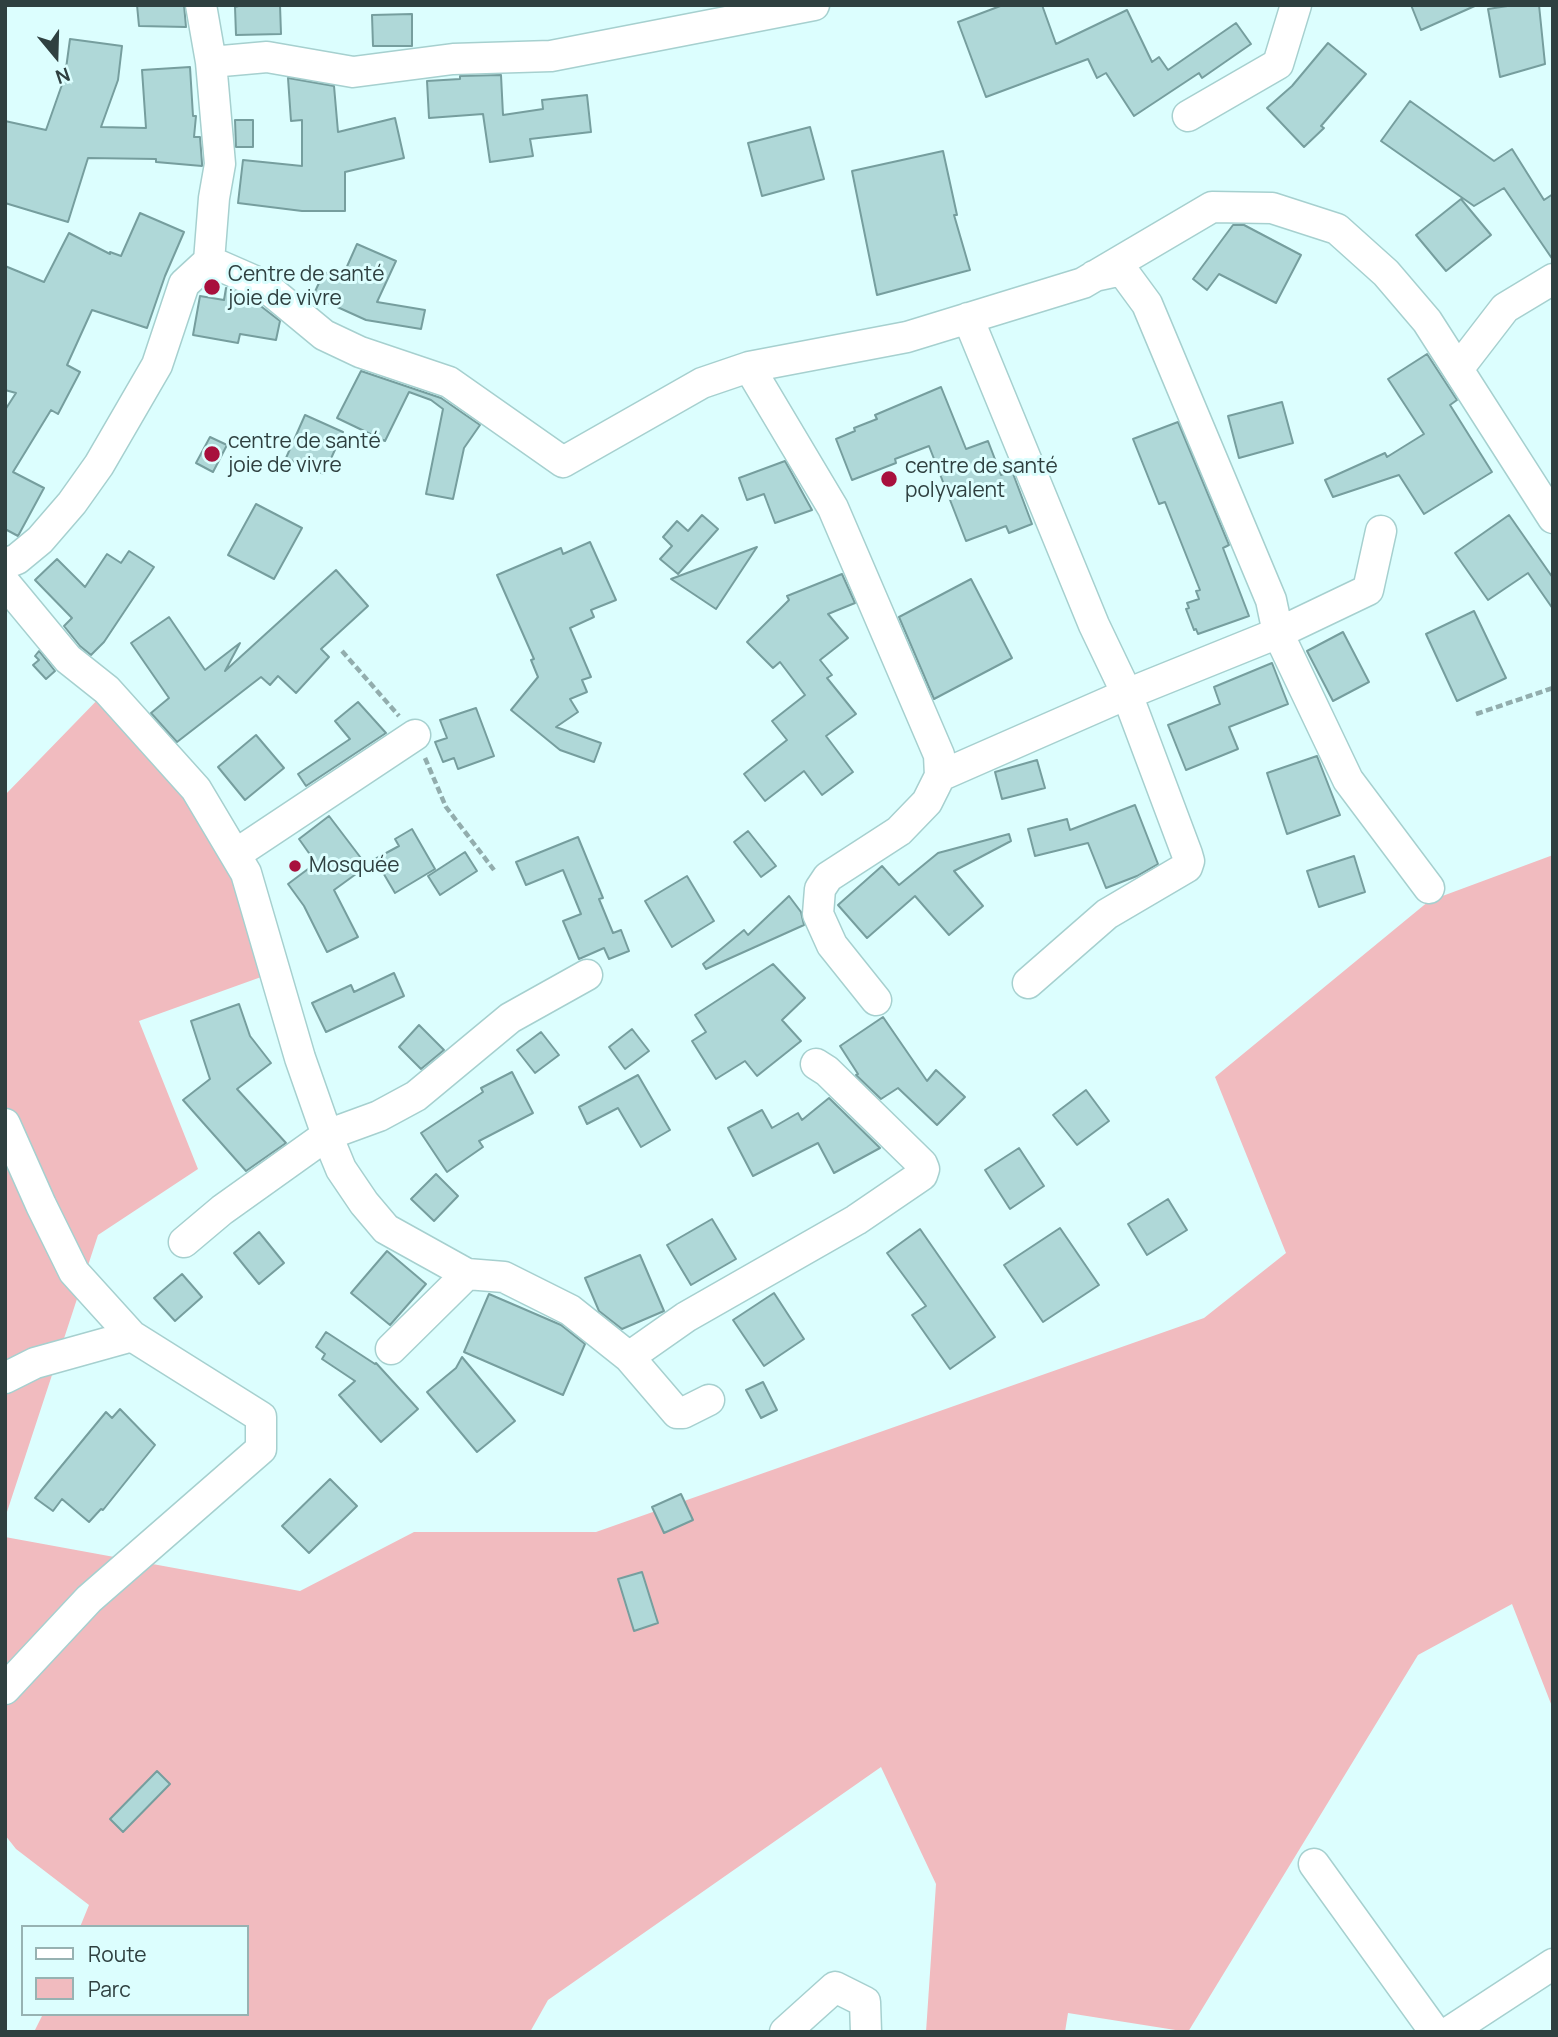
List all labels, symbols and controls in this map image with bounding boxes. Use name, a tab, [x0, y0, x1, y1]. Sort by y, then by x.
north arrow	[21, 21, 91, 91]
text: N	[52, 61, 74, 90]
place label: Centre de santé joie de vivre	[228, 262, 384, 312]
marker: Centre de santé joie de vivre	[202, 277, 222, 297]
place label: centre de santé joie de vivre	[228, 429, 381, 479]
marker: centre de santé joie de vivre	[202, 444, 222, 464]
place label: centre de santé polyvalent	[905, 454, 1058, 504]
marker: centre de santé polyvalent	[879, 469, 899, 489]
place label: Mosquée	[309, 853, 399, 879]
marker: Mosquée	[287, 858, 303, 874]
legend	[21, 1925, 248, 2016]
text: Route	[88, 1940, 146, 1968]
text: Parc	[88, 1975, 131, 2003]

